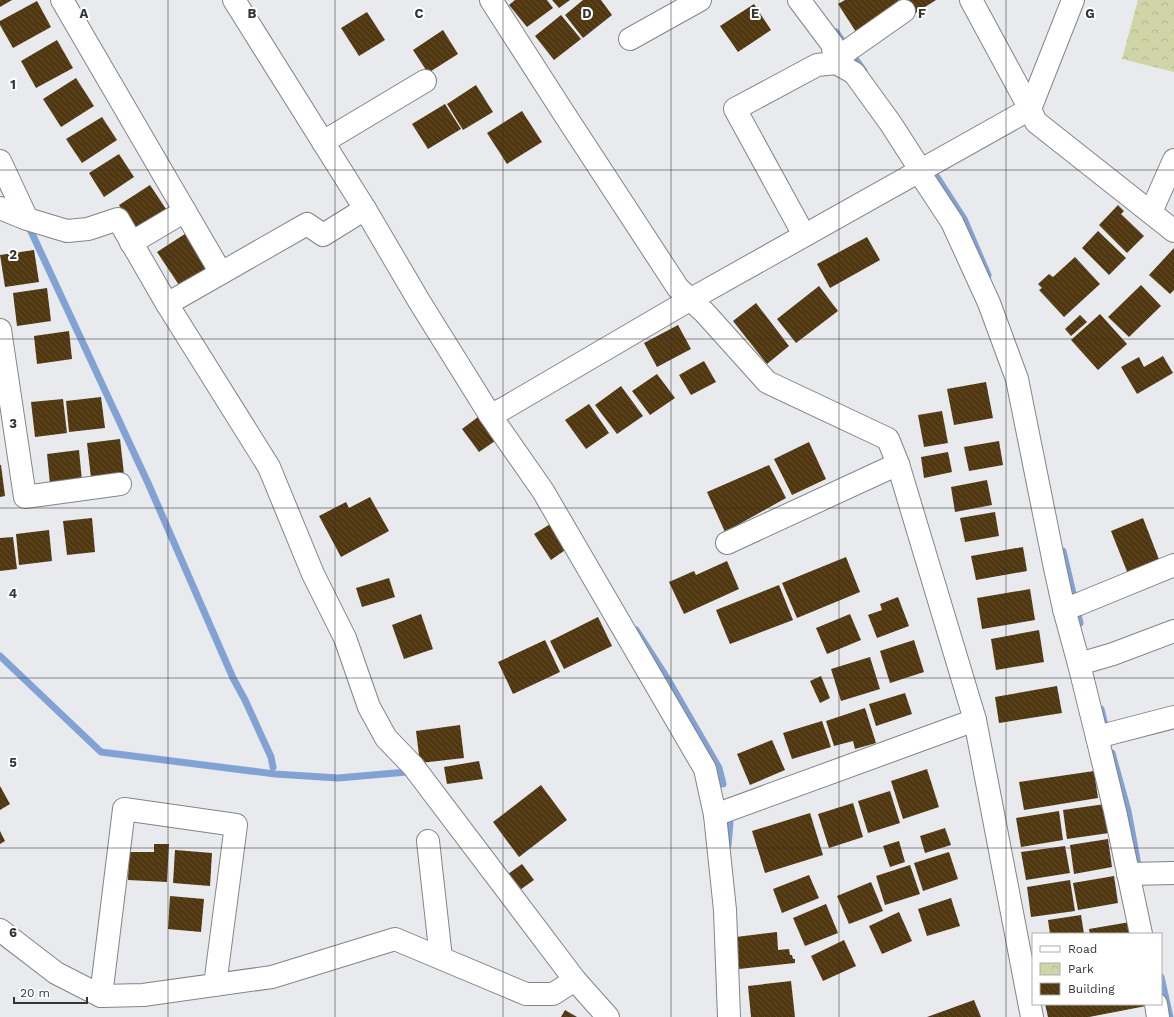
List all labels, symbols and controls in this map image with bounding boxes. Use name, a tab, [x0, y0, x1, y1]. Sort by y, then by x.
text: A	[80, 6, 89, 21]
text: B	[248, 6, 257, 21]
text: C	[415, 6, 424, 21]
text: D	[582, 6, 592, 21]
text: E	[751, 6, 759, 21]
text: F	[918, 6, 926, 21]
text: G	[1085, 6, 1095, 21]
text: 1	[10, 77, 16, 92]
text: 2	[9, 247, 17, 262]
text: 3	[9, 416, 17, 431]
text: 4	[9, 586, 18, 601]
text: 5	[9, 755, 17, 770]
text: 6	[9, 925, 17, 940]
legend	[1032, 933, 1162, 1005]
text: Road	[1068, 942, 1097, 956]
text: Park	[1068, 962, 1094, 976]
scale bar	[14, 979, 87, 1005]
text: Building	[1068, 982, 1115, 996]
text: 20 m	[20, 986, 50, 1000]

